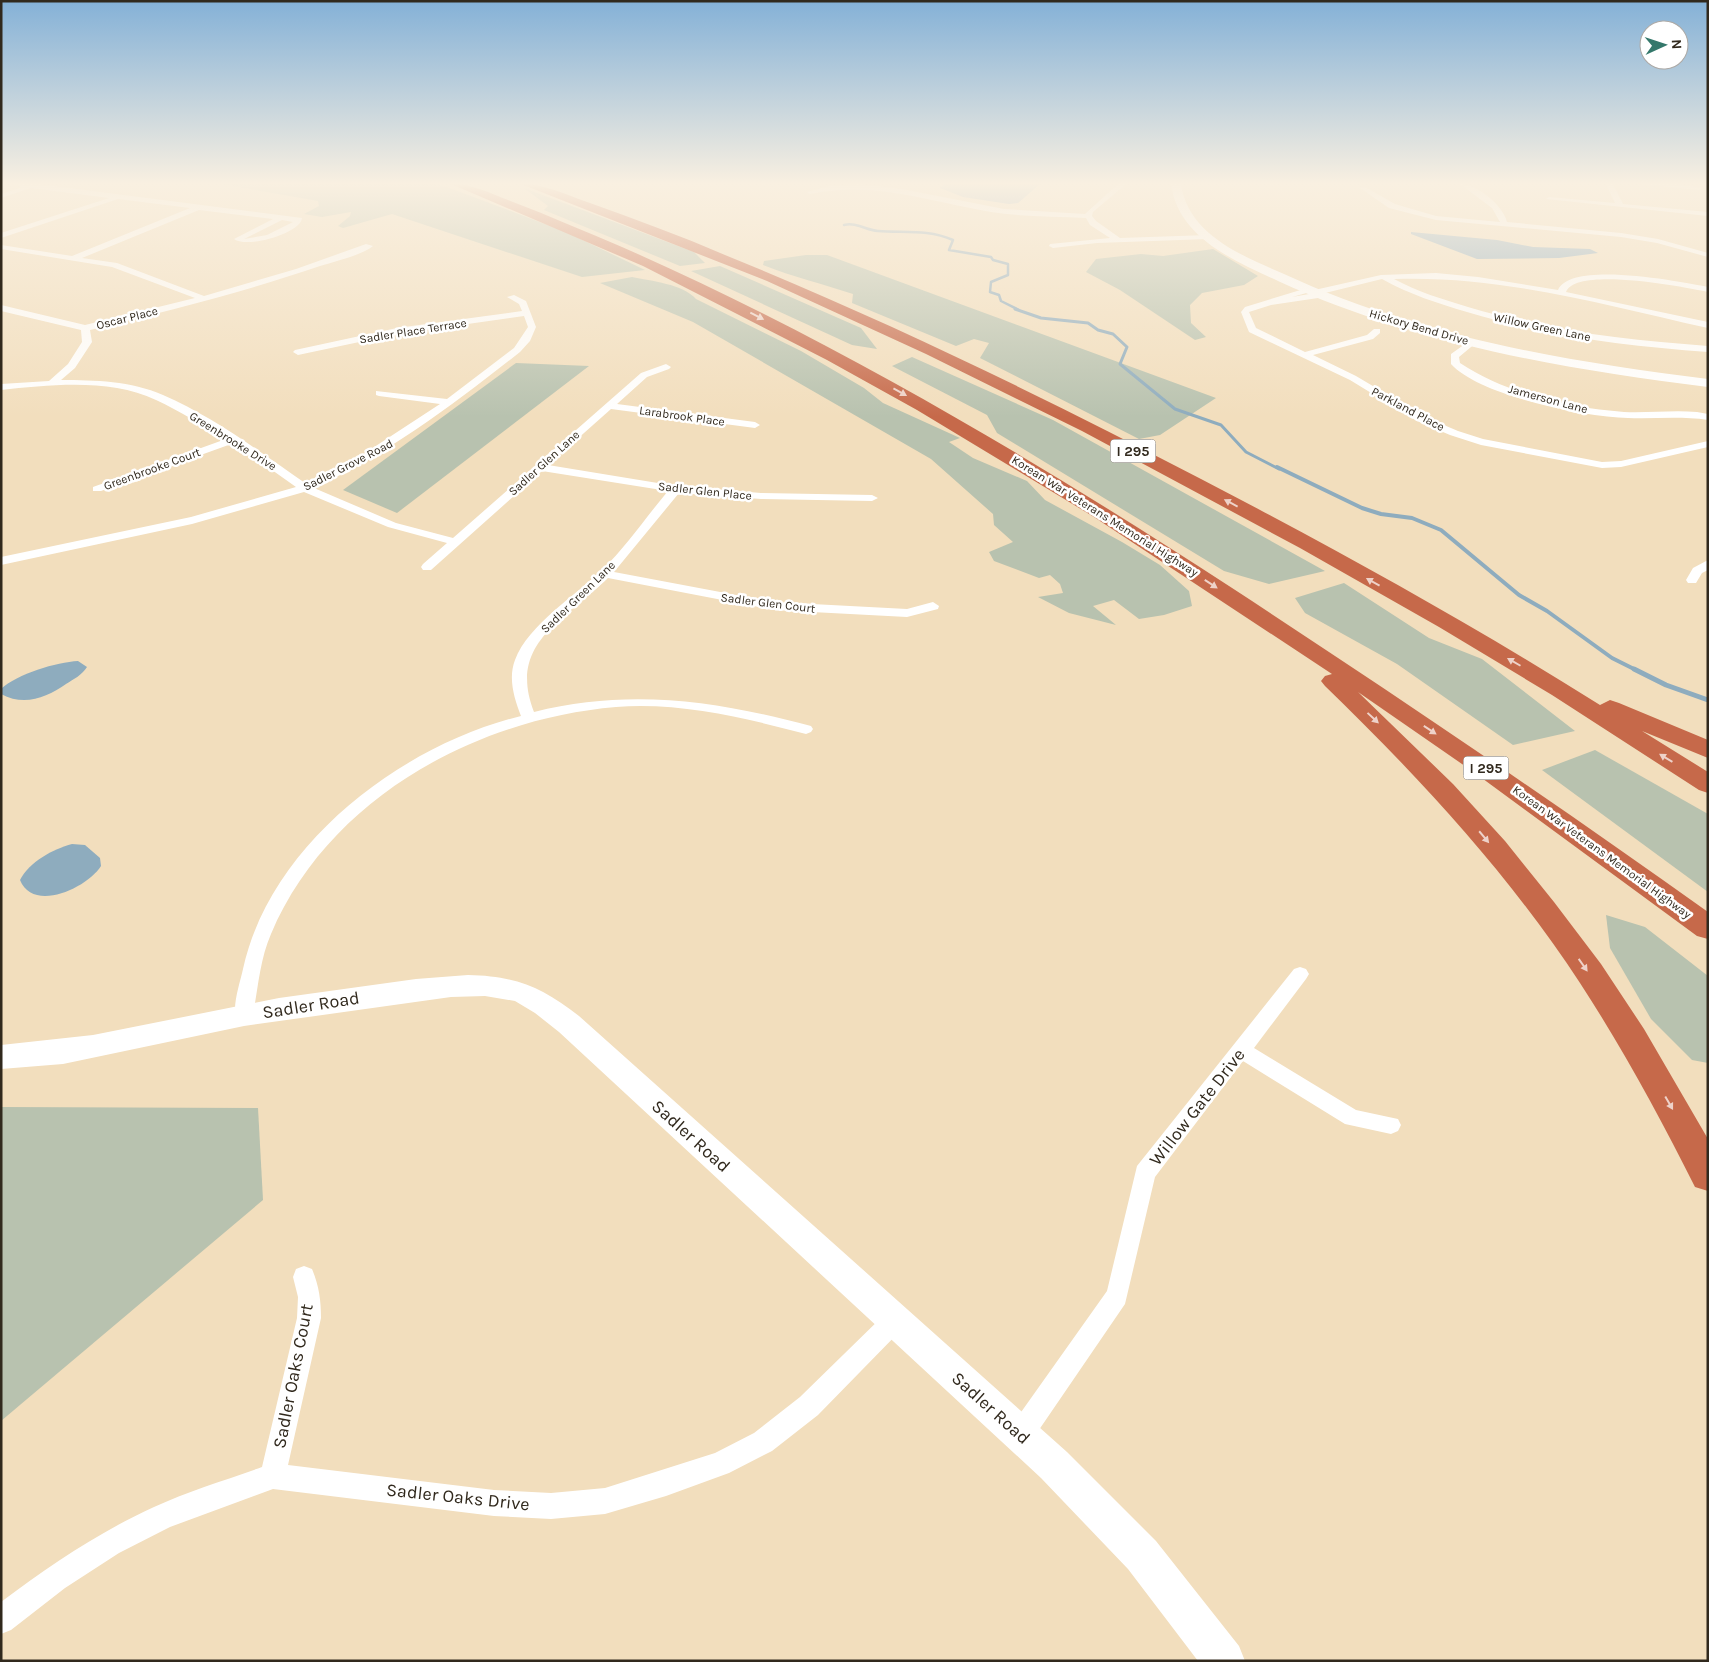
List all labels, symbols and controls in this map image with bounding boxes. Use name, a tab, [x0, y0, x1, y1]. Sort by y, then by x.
north arrow	[1639, 20, 1689, 70]
text: N	[1668, 39, 1685, 50]
street label: Oscar Place	[95, 304, 159, 332]
street label: Hickory Bend Drive	[1368, 306, 1470, 348]
street label: Willow Green Lane	[1492, 310, 1592, 344]
one-way arrow	[750, 312, 764, 320]
street label: Sadler Place Terrace	[358, 316, 468, 346]
street label: Jamerson Lane	[1507, 382, 1589, 416]
street label: Parkland Place	[1369, 384, 1447, 434]
one-way arrow	[893, 388, 908, 396]
street label: Larabrook Place	[638, 403, 726, 429]
street label: Greenbrooke Drive	[187, 409, 279, 473]
street label: Sadler Glen Lane	[506, 427, 582, 499]
street label: Sadler Grove Road	[301, 436, 395, 494]
road number: I 295	[1110, 440, 1156, 462]
street label: Greenbrooke Court	[102, 445, 203, 493]
street label: Korean War Veterans Memorial Highway	[1009, 453, 1201, 580]
street label: Sadler Glen Place	[658, 479, 752, 503]
one-way arrow	[1224, 498, 1238, 507]
street label: Sadler Green Lane	[538, 558, 618, 636]
one-way arrow	[1366, 577, 1380, 586]
one-way arrow	[1204, 579, 1218, 589]
street label: Sadler Glen Court	[720, 590, 817, 616]
one-way arrow	[1507, 658, 1521, 667]
one-way arrow	[1367, 712, 1379, 724]
one-way arrow	[1424, 725, 1437, 734]
one-way arrow	[1660, 754, 1673, 763]
road number: I 295	[1464, 756, 1508, 780]
street label: Korean War Veterans Memorial Highway	[1510, 783, 1694, 922]
one-way arrow	[1478, 830, 1489, 843]
one-way arrow	[1578, 959, 1588, 972]
street label: Sadler Road	[261, 986, 361, 1024]
street label: Willow Gate Drive	[1144, 1044, 1250, 1170]
street label: Sadler Road	[647, 1095, 735, 1177]
one-way arrow	[1664, 1097, 1673, 1110]
street label: Sadler Oaks Court	[268, 1302, 318, 1450]
street label: Sadler Road	[947, 1367, 1035, 1449]
street label: Sadler Oaks Drive	[385, 1479, 531, 1515]

